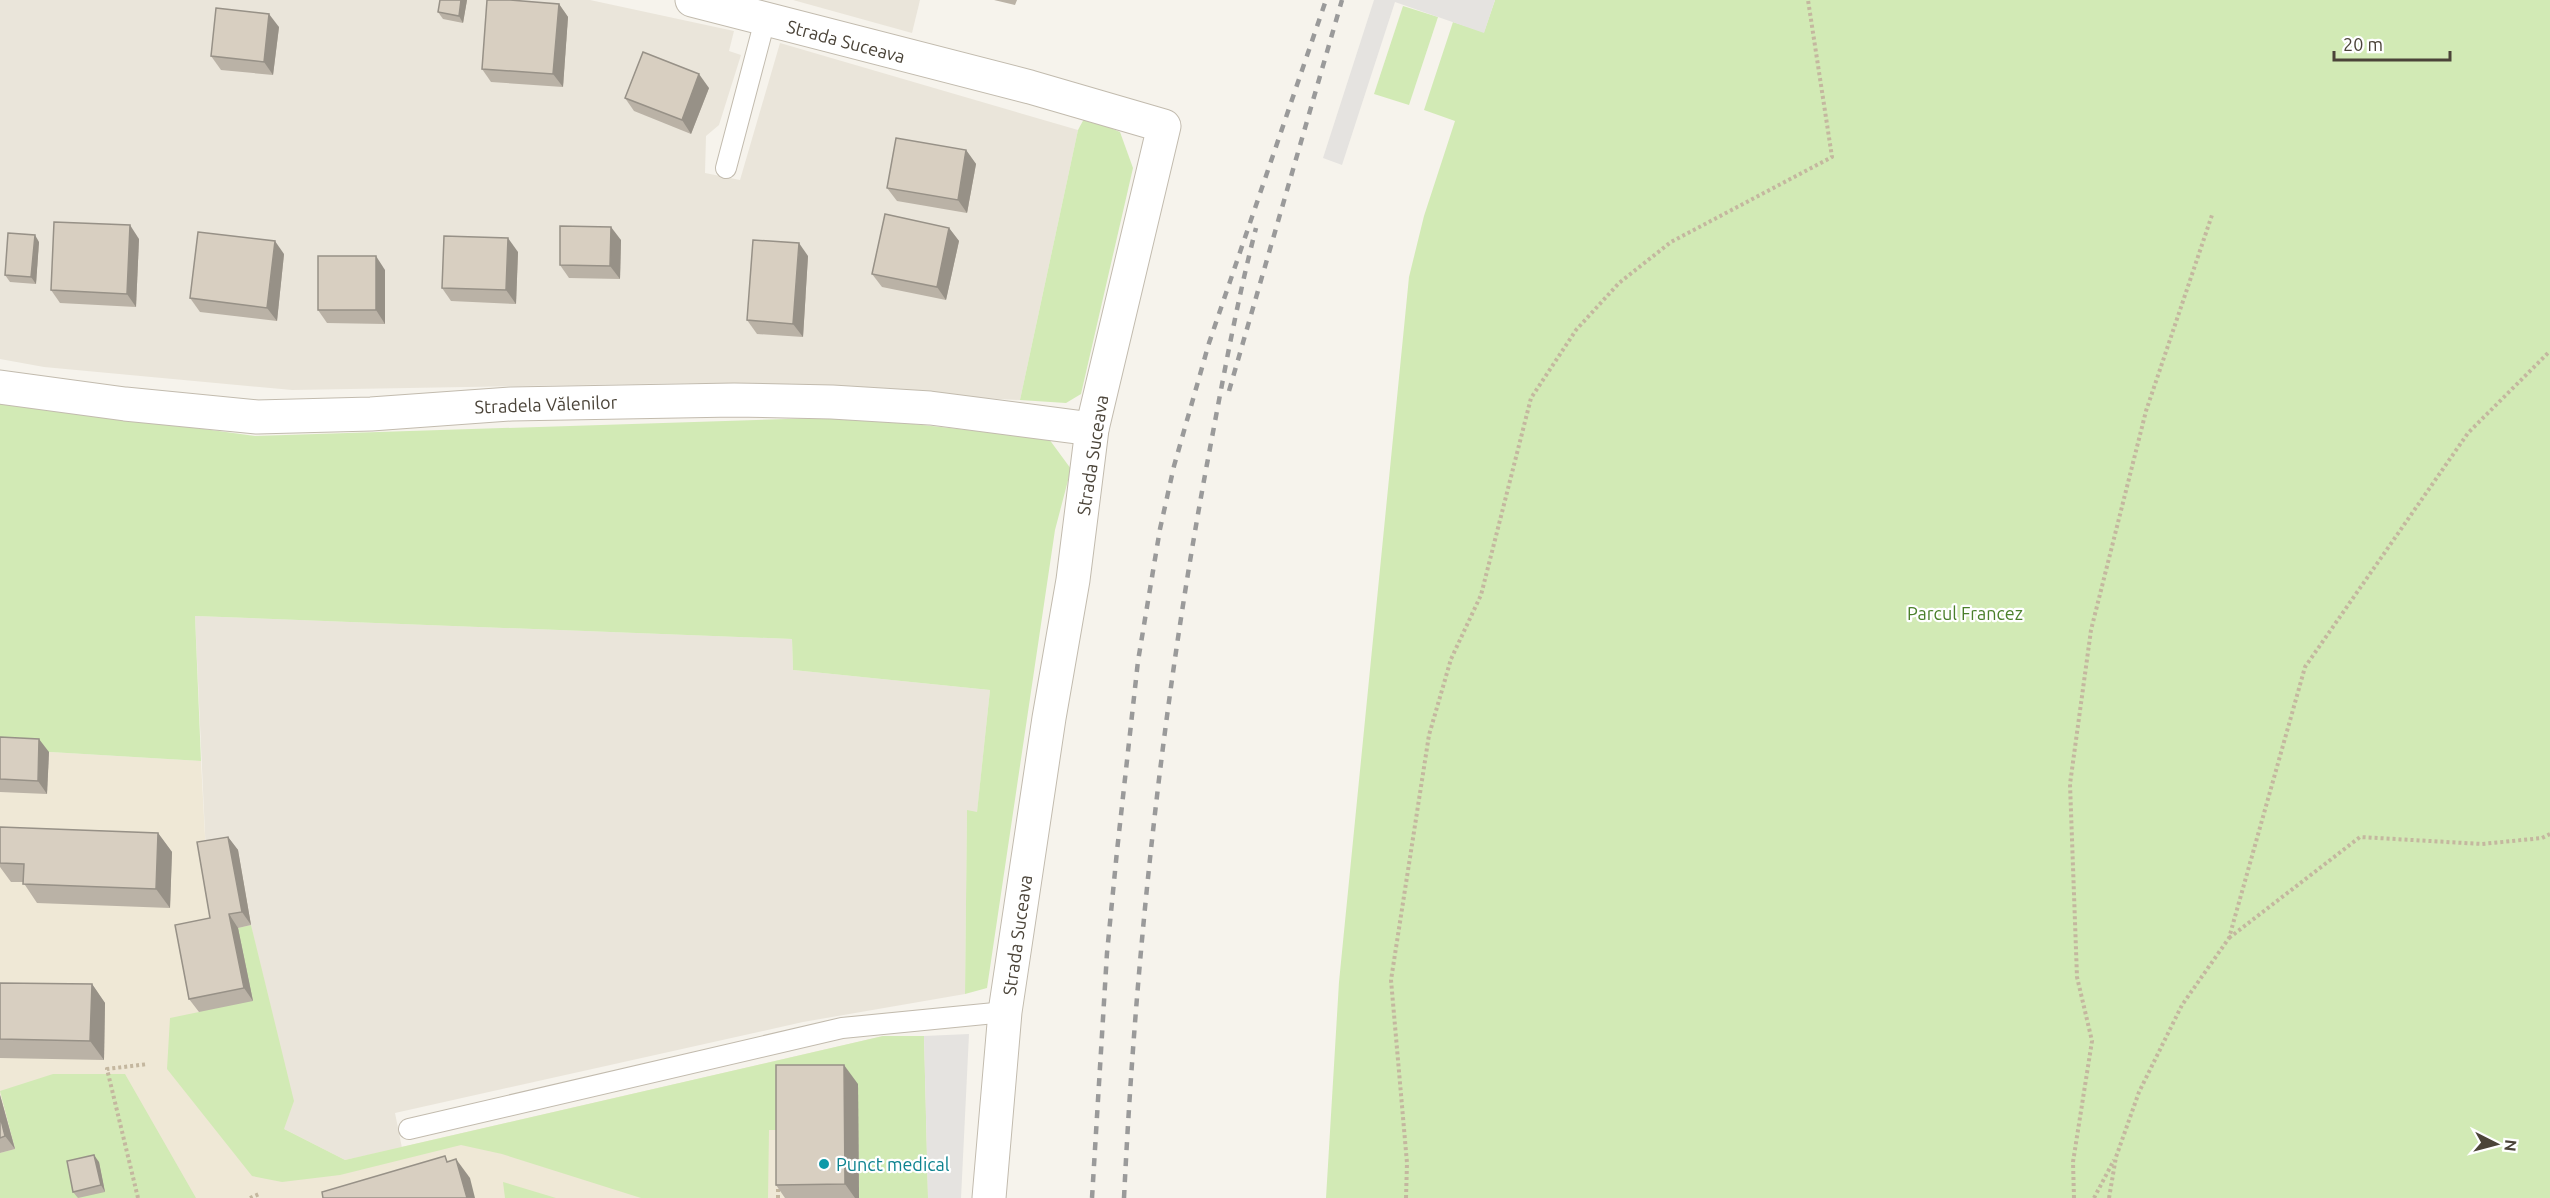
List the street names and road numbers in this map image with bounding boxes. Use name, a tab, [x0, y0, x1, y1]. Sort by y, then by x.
street label: Strada Suceava	[785, 16, 907, 66]
street label: Stradela Vălenilor	[474, 392, 618, 416]
street label: Strada Suceava	[1073, 393, 1111, 517]
street label: Strada Suceava	[999, 873, 1035, 997]

